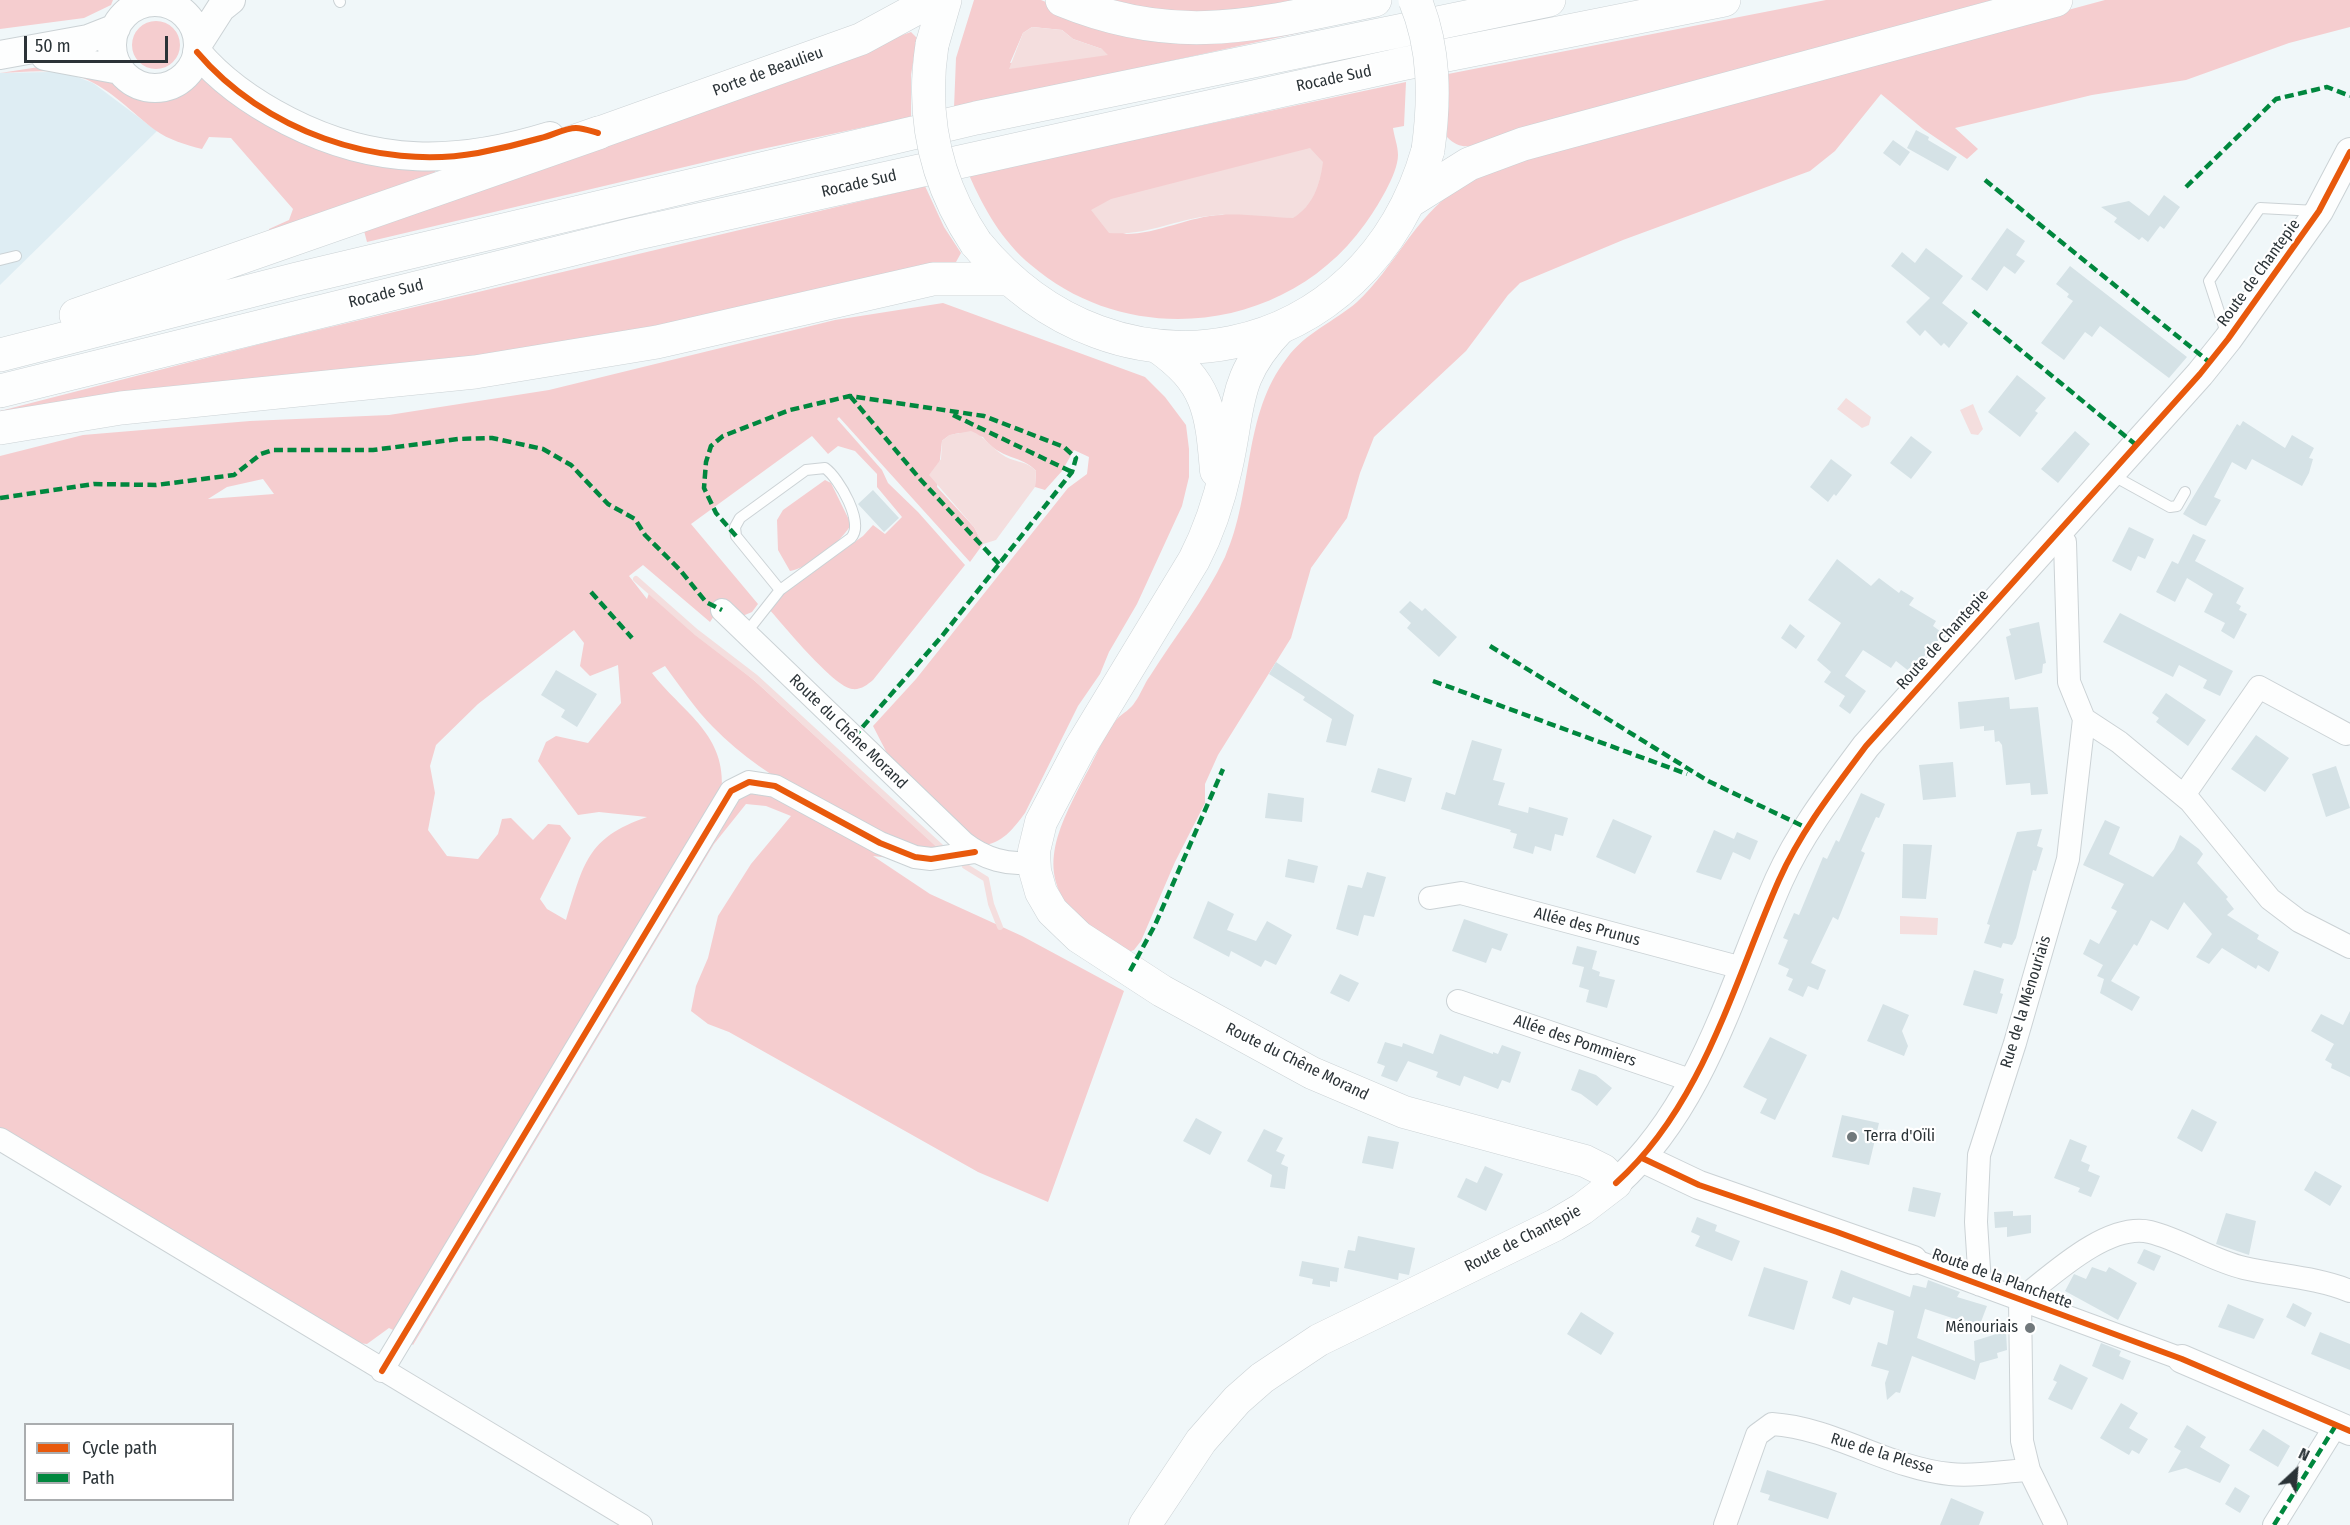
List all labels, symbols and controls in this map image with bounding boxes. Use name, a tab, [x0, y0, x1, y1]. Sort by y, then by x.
scale bar	[27, 24, 171, 62]
text: 50 m	[35, 35, 71, 57]
street label: Porte de Beaulieu	[710, 43, 826, 101]
street label: Rocade Sud	[1295, 62, 1373, 96]
street label: Rocade Sud	[820, 166, 898, 202]
street label: Route de Chantepie	[2214, 216, 2304, 330]
street label: Rocade Sud	[347, 275, 425, 313]
street label: Route de Chantepie	[1893, 586, 1993, 694]
street label: Route du Chêne Morand	[785, 671, 911, 793]
street label: Allée des Prunus	[1532, 904, 1642, 950]
street label: Rue de la Ménouriais	[1997, 933, 2055, 1071]
street label: Allée des Pommiers	[1511, 1011, 1639, 1071]
street label: Route du Chêne Morand	[1222, 1019, 1372, 1105]
place label: Terra d'Oïli	[1864, 1127, 1935, 1147]
marker: Terra d'Oïli	[1845, 1130, 1859, 1144]
street label: Route de Chantepie	[1462, 1201, 1584, 1277]
street label: Route de la Planchette	[1929, 1245, 2075, 1313]
place label: Ménouriais	[1945, 1318, 2018, 1338]
marker: Ménouriais	[2023, 1321, 2037, 1335]
legend	[24, 1423, 234, 1501]
street label: Rue de la Plesse	[1828, 1429, 1936, 1479]
text: Cycle path	[82, 1437, 157, 1459]
north arrow	[2266, 1441, 2326, 1501]
text: N	[2296, 1444, 2313, 1465]
text: Path	[82, 1467, 115, 1489]

